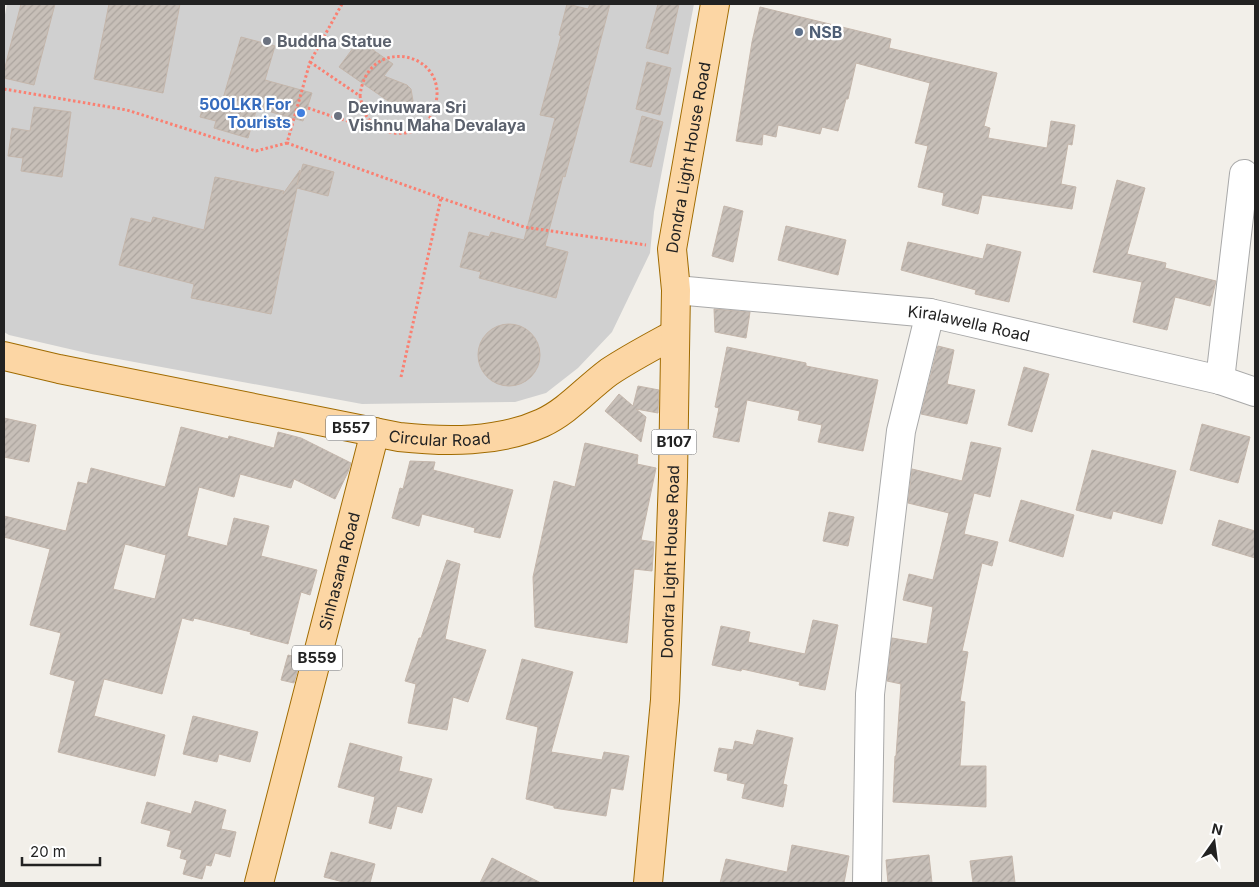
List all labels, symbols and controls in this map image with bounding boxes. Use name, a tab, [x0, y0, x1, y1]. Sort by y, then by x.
place label: NSB	[809, 22, 842, 42]
marker: NSB	[793, 26, 805, 38]
place label: Buddha Statue	[277, 31, 392, 51]
marker: Buddha Statue	[261, 35, 273, 47]
street label: Dondra Light House Road	[661, 60, 715, 255]
place label: 500LKR For Tourists	[199, 94, 291, 132]
place label: Devinuwara Sri Vishnu Maha Devalaya	[348, 97, 526, 135]
marker: 500LKR For Tourists	[295, 107, 307, 119]
marker: Devinuwara Sri Vishnu Maha Devalaya	[332, 110, 344, 122]
street label: Kiralawella Road	[907, 301, 1032, 346]
road number: B557	[326, 416, 376, 440]
street label: Circular Road	[387, 425, 492, 450]
road number: B107	[652, 430, 696, 454]
street label: Dondra Light House Road	[656, 465, 683, 659]
street label: Sinhasana Road	[314, 510, 364, 632]
road number: B559	[292, 646, 342, 670]
north arrow	[1189, 817, 1239, 867]
text: N	[1210, 819, 1224, 838]
scale bar	[22, 834, 100, 866]
text: 20 m	[30, 842, 66, 861]

